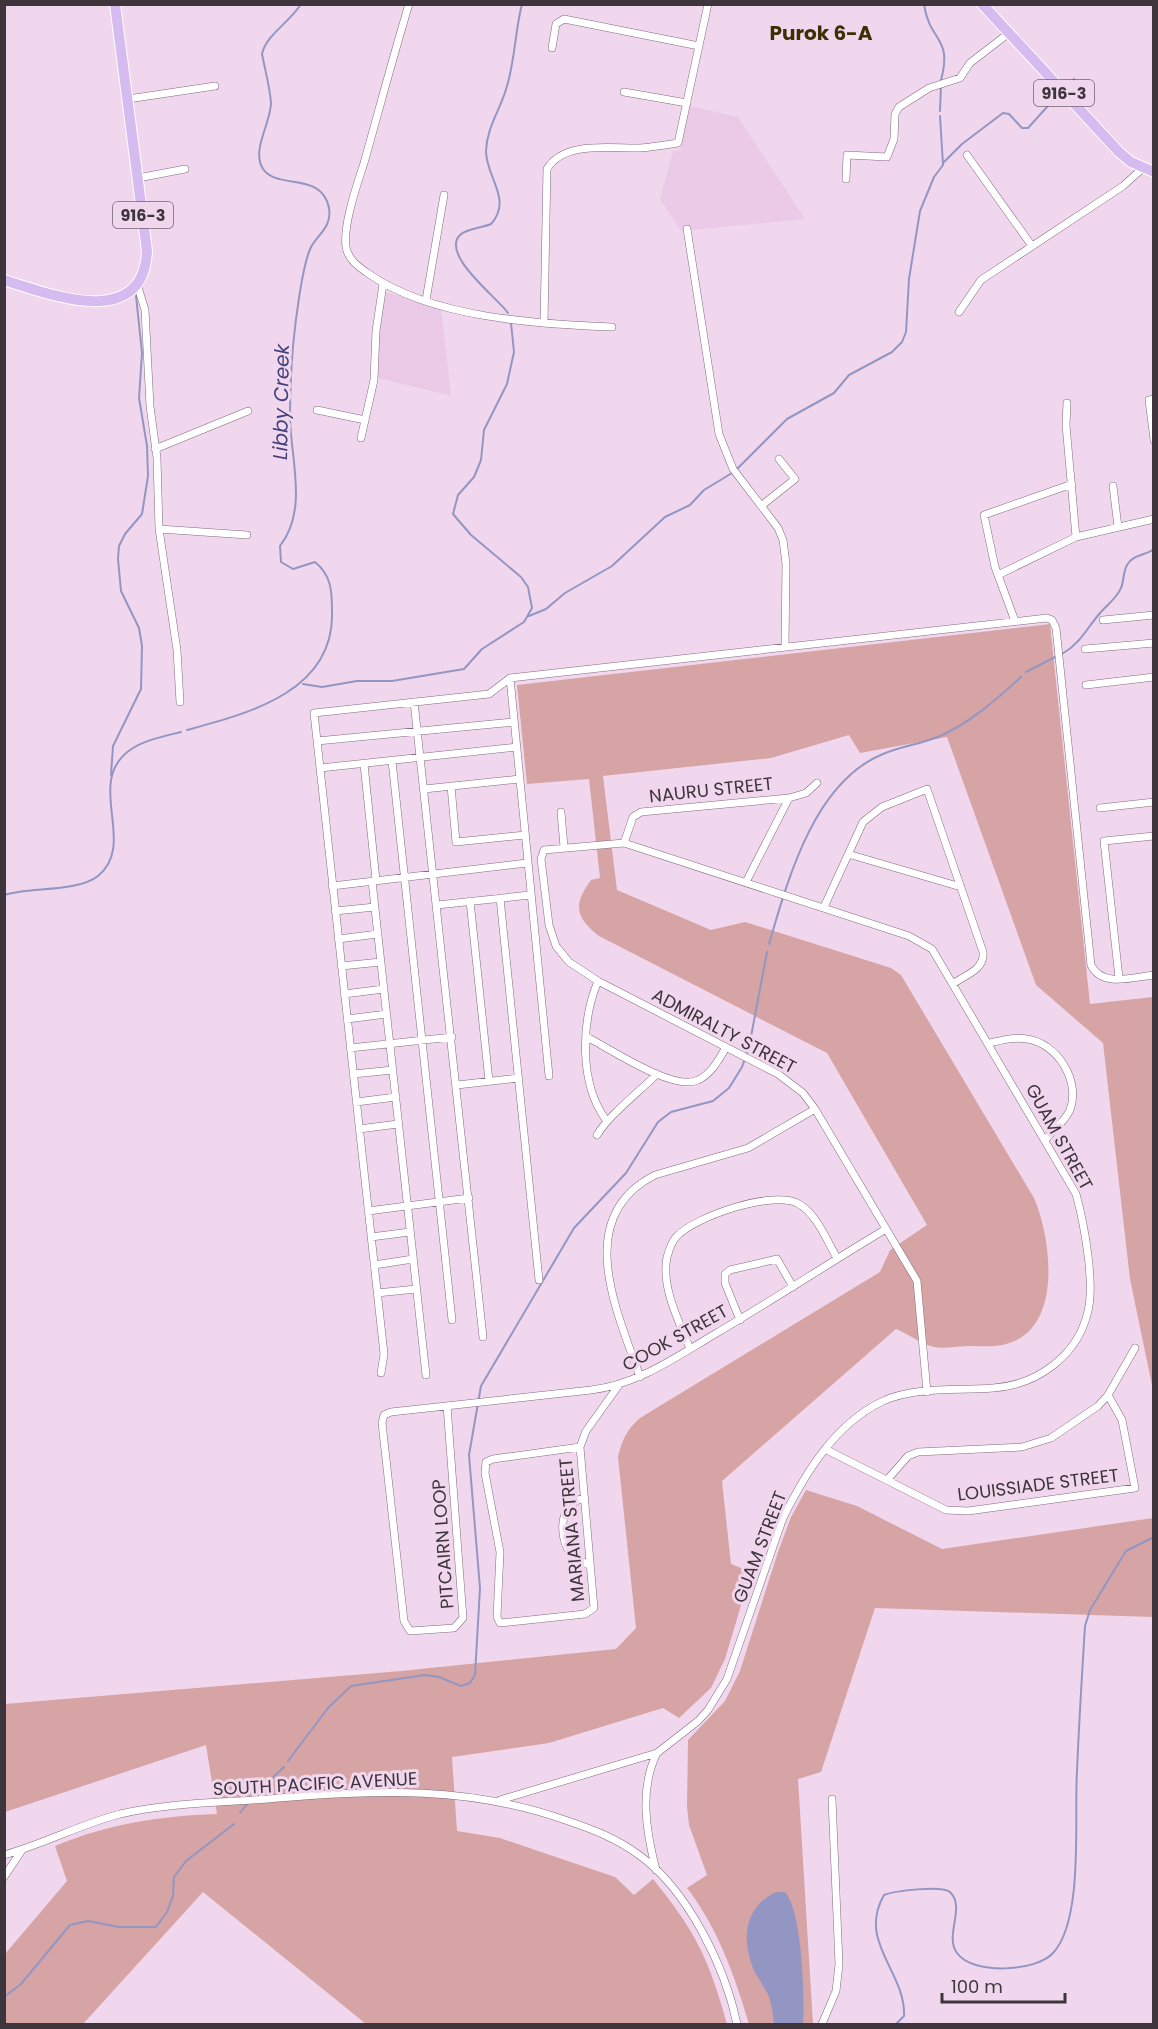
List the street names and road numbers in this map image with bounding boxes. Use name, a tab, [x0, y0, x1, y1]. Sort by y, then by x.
road number: 916-3	[1034, 80, 1094, 106]
road number: 916-3	[113, 202, 173, 228]
street label: NAURU STREET	[648, 771, 774, 808]
street label: ADMIRALTY STREET	[648, 982, 801, 1079]
street label: GUAM STREET	[1020, 1079, 1099, 1195]
street label: COOK STREET	[617, 1298, 732, 1377]
street label: MARIANA STREET	[553, 1457, 590, 1603]
street label: LOUISSIADE STREET	[956, 1462, 1120, 1507]
street label: PITCAIRN LOOP	[425, 1478, 460, 1610]
street label: GUAM STREET	[727, 1487, 792, 1606]
street label: SOUTH PACIFIC AVENUE	[212, 1766, 418, 1801]

